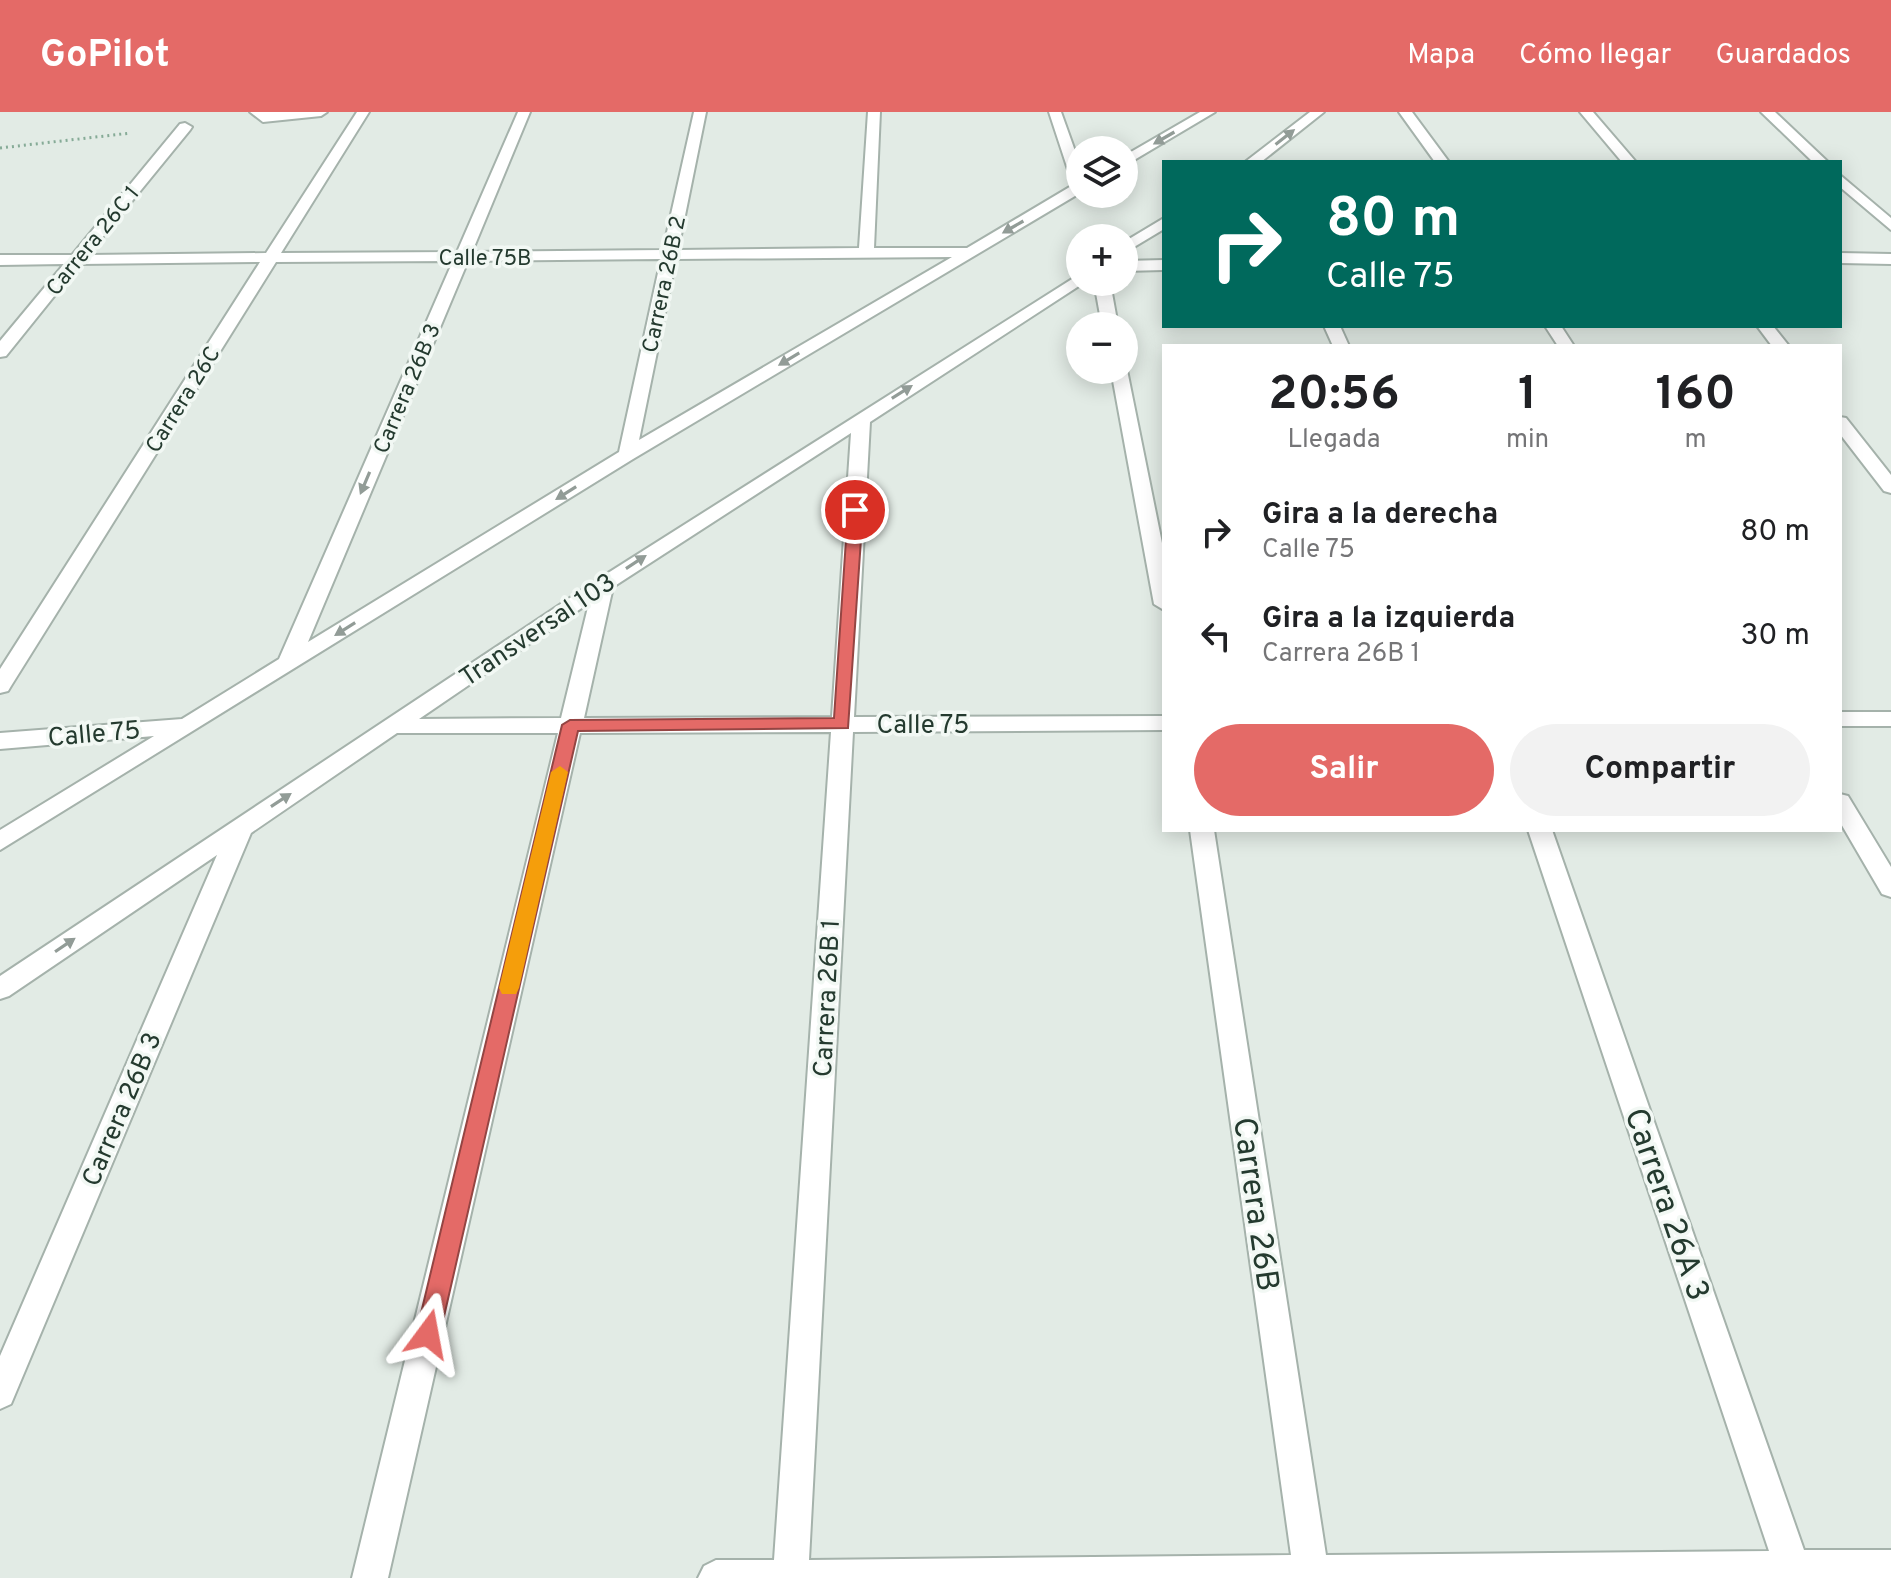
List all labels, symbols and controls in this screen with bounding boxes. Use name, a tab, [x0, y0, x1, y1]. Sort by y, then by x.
text: GoPilot	[40, 32, 170, 81]
text: Mapa	[1407, 38, 1475, 74]
text: Cómo llegar	[1519, 38, 1671, 74]
text: Guardados	[1715, 38, 1851, 74]
one-way arrow	[1275, 130, 1295, 146]
one-way arrow	[1153, 131, 1175, 145]
map controls	[1066, 136, 1138, 384]
button: layers	[1066, 136, 1138, 208]
street label: Carrera 26C 1	[41, 181, 146, 302]
text: 80 m	[1326, 186, 1460, 256]
icon: right	[1194, 192, 1298, 296]
street label: Carrera 26B 2	[638, 214, 693, 355]
one-way arrow	[1002, 220, 1024, 234]
button: +	[1066, 224, 1138, 296]
street label: Calle 75B	[438, 246, 532, 273]
text: Calle 75	[1326, 255, 1455, 301]
button: −	[1066, 312, 1138, 384]
street label: Carrera 26B 3	[369, 320, 448, 458]
street label: Carrera 26C	[141, 342, 227, 458]
one-way arrow	[778, 352, 800, 366]
text: 20:56	[1268, 366, 1400, 426]
text: 1	[1518, 366, 1537, 426]
text: 160	[1655, 366, 1736, 426]
one-way arrow	[891, 385, 913, 399]
text: Llegada	[1287, 424, 1380, 457]
text: min	[1506, 424, 1549, 457]
text: m	[1685, 424, 1707, 457]
one-way arrow	[359, 471, 372, 495]
pin	[821, 476, 889, 544]
one-way arrow	[555, 486, 577, 500]
icon: arrive	[833, 488, 877, 532]
text: Gira a la derecha	[1262, 497, 1498, 534]
icon: right	[1194, 510, 1238, 554]
text: 80 m	[1740, 514, 1810, 551]
text: Calle 75	[1262, 534, 1355, 567]
one-way arrow	[626, 555, 647, 570]
street label: Transversal 103	[454, 567, 623, 695]
text: Gira a la izquierda	[1262, 601, 1515, 638]
icon: left	[1194, 614, 1238, 658]
text: 30 m	[1741, 618, 1810, 655]
one-way arrow	[334, 622, 355, 637]
text: Carrera 26B 1	[1262, 638, 1420, 671]
street label: Calle 75	[877, 710, 969, 743]
street label: Calle 75	[47, 715, 142, 756]
button: Salir	[1194, 724, 1494, 816]
button: Compartir	[1510, 724, 1810, 816]
one-way arrow	[270, 793, 291, 808]
street label: Carrera 26B 1	[808, 918, 849, 1078]
one-way arrow	[54, 938, 75, 953]
street label: Carrera 26B 3	[76, 1028, 171, 1192]
street label: Carrera 26A 3	[1614, 1103, 1717, 1306]
street label: Carrera 26B	[1222, 1115, 1286, 1294]
position arrow	[386, 1292, 470, 1376]

